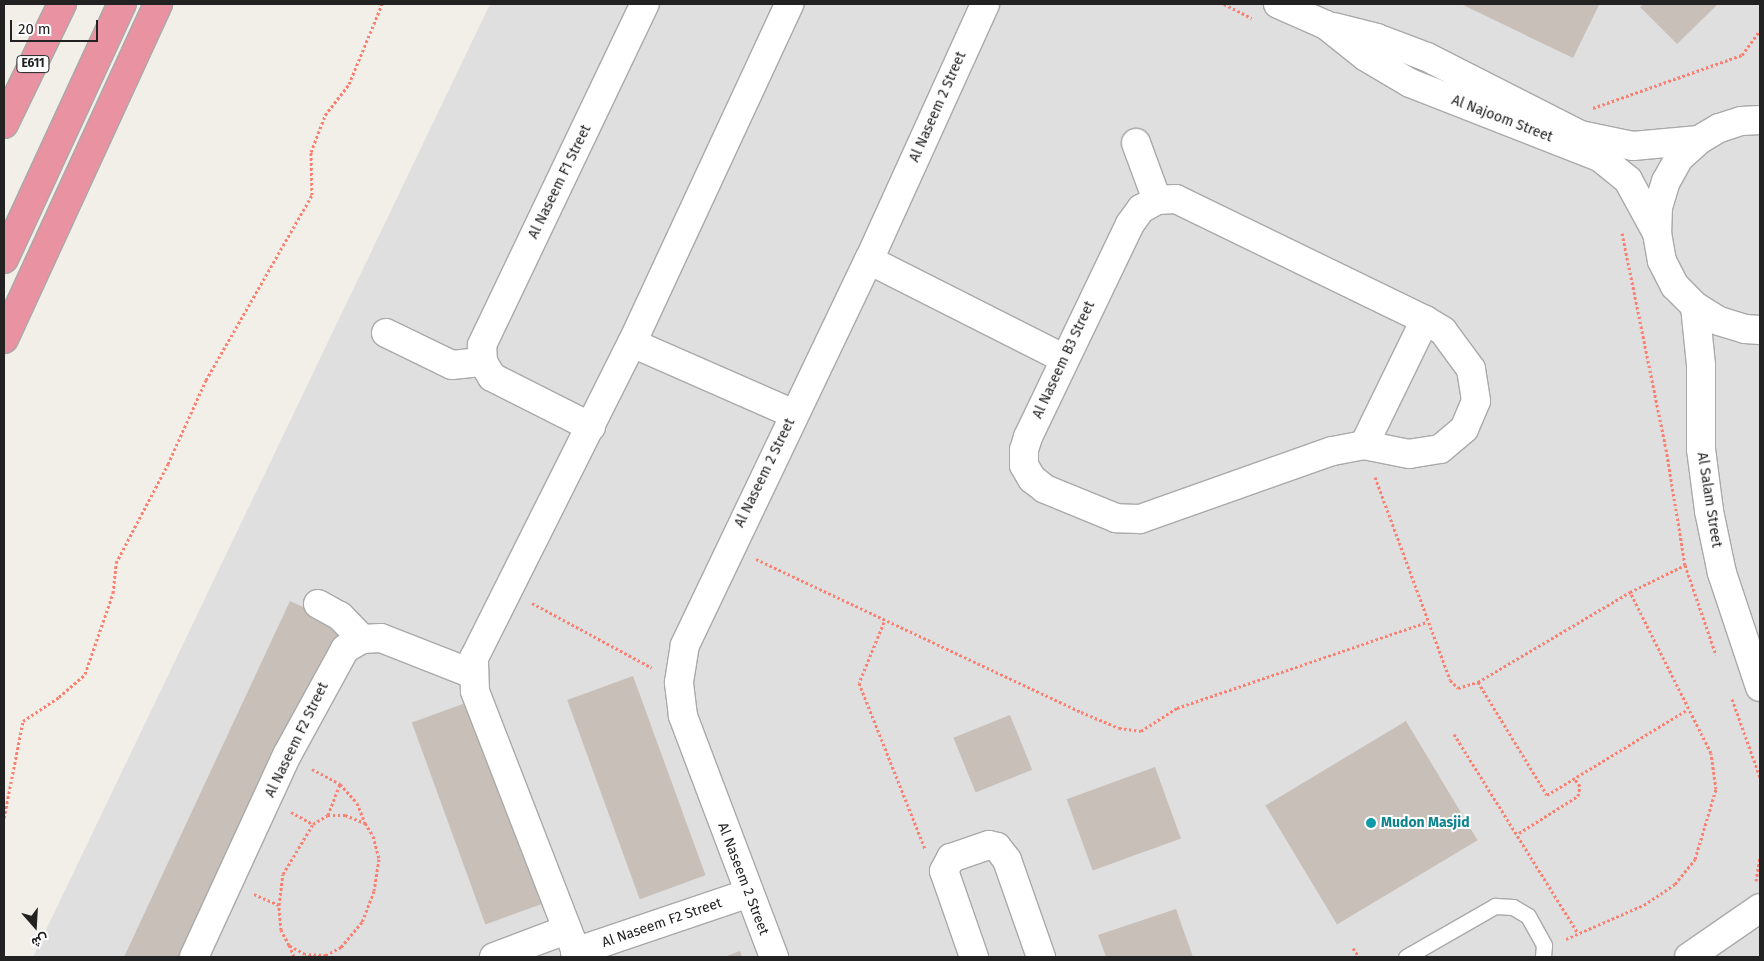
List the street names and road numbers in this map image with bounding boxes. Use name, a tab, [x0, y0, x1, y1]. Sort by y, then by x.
street label: Al Naseem 2 Street	[906, 49, 970, 165]
road number: E611	[15, 54, 50, 74]
street label: Al Najoom Street	[1449, 92, 1555, 146]
street label: Al Naseem F1 Street	[525, 122, 595, 242]
street label: Al Naseem B3 Street	[1029, 299, 1099, 421]
street label: Al Naseem 2 Street	[731, 416, 799, 530]
street label: Al Salam Street	[1693, 451, 1725, 549]
street label: Al Naseem F2 Street	[262, 680, 332, 800]
street label: Al Naseem 2 Street	[714, 820, 772, 938]
street label: Al Naseem F2 Street	[600, 895, 724, 951]

